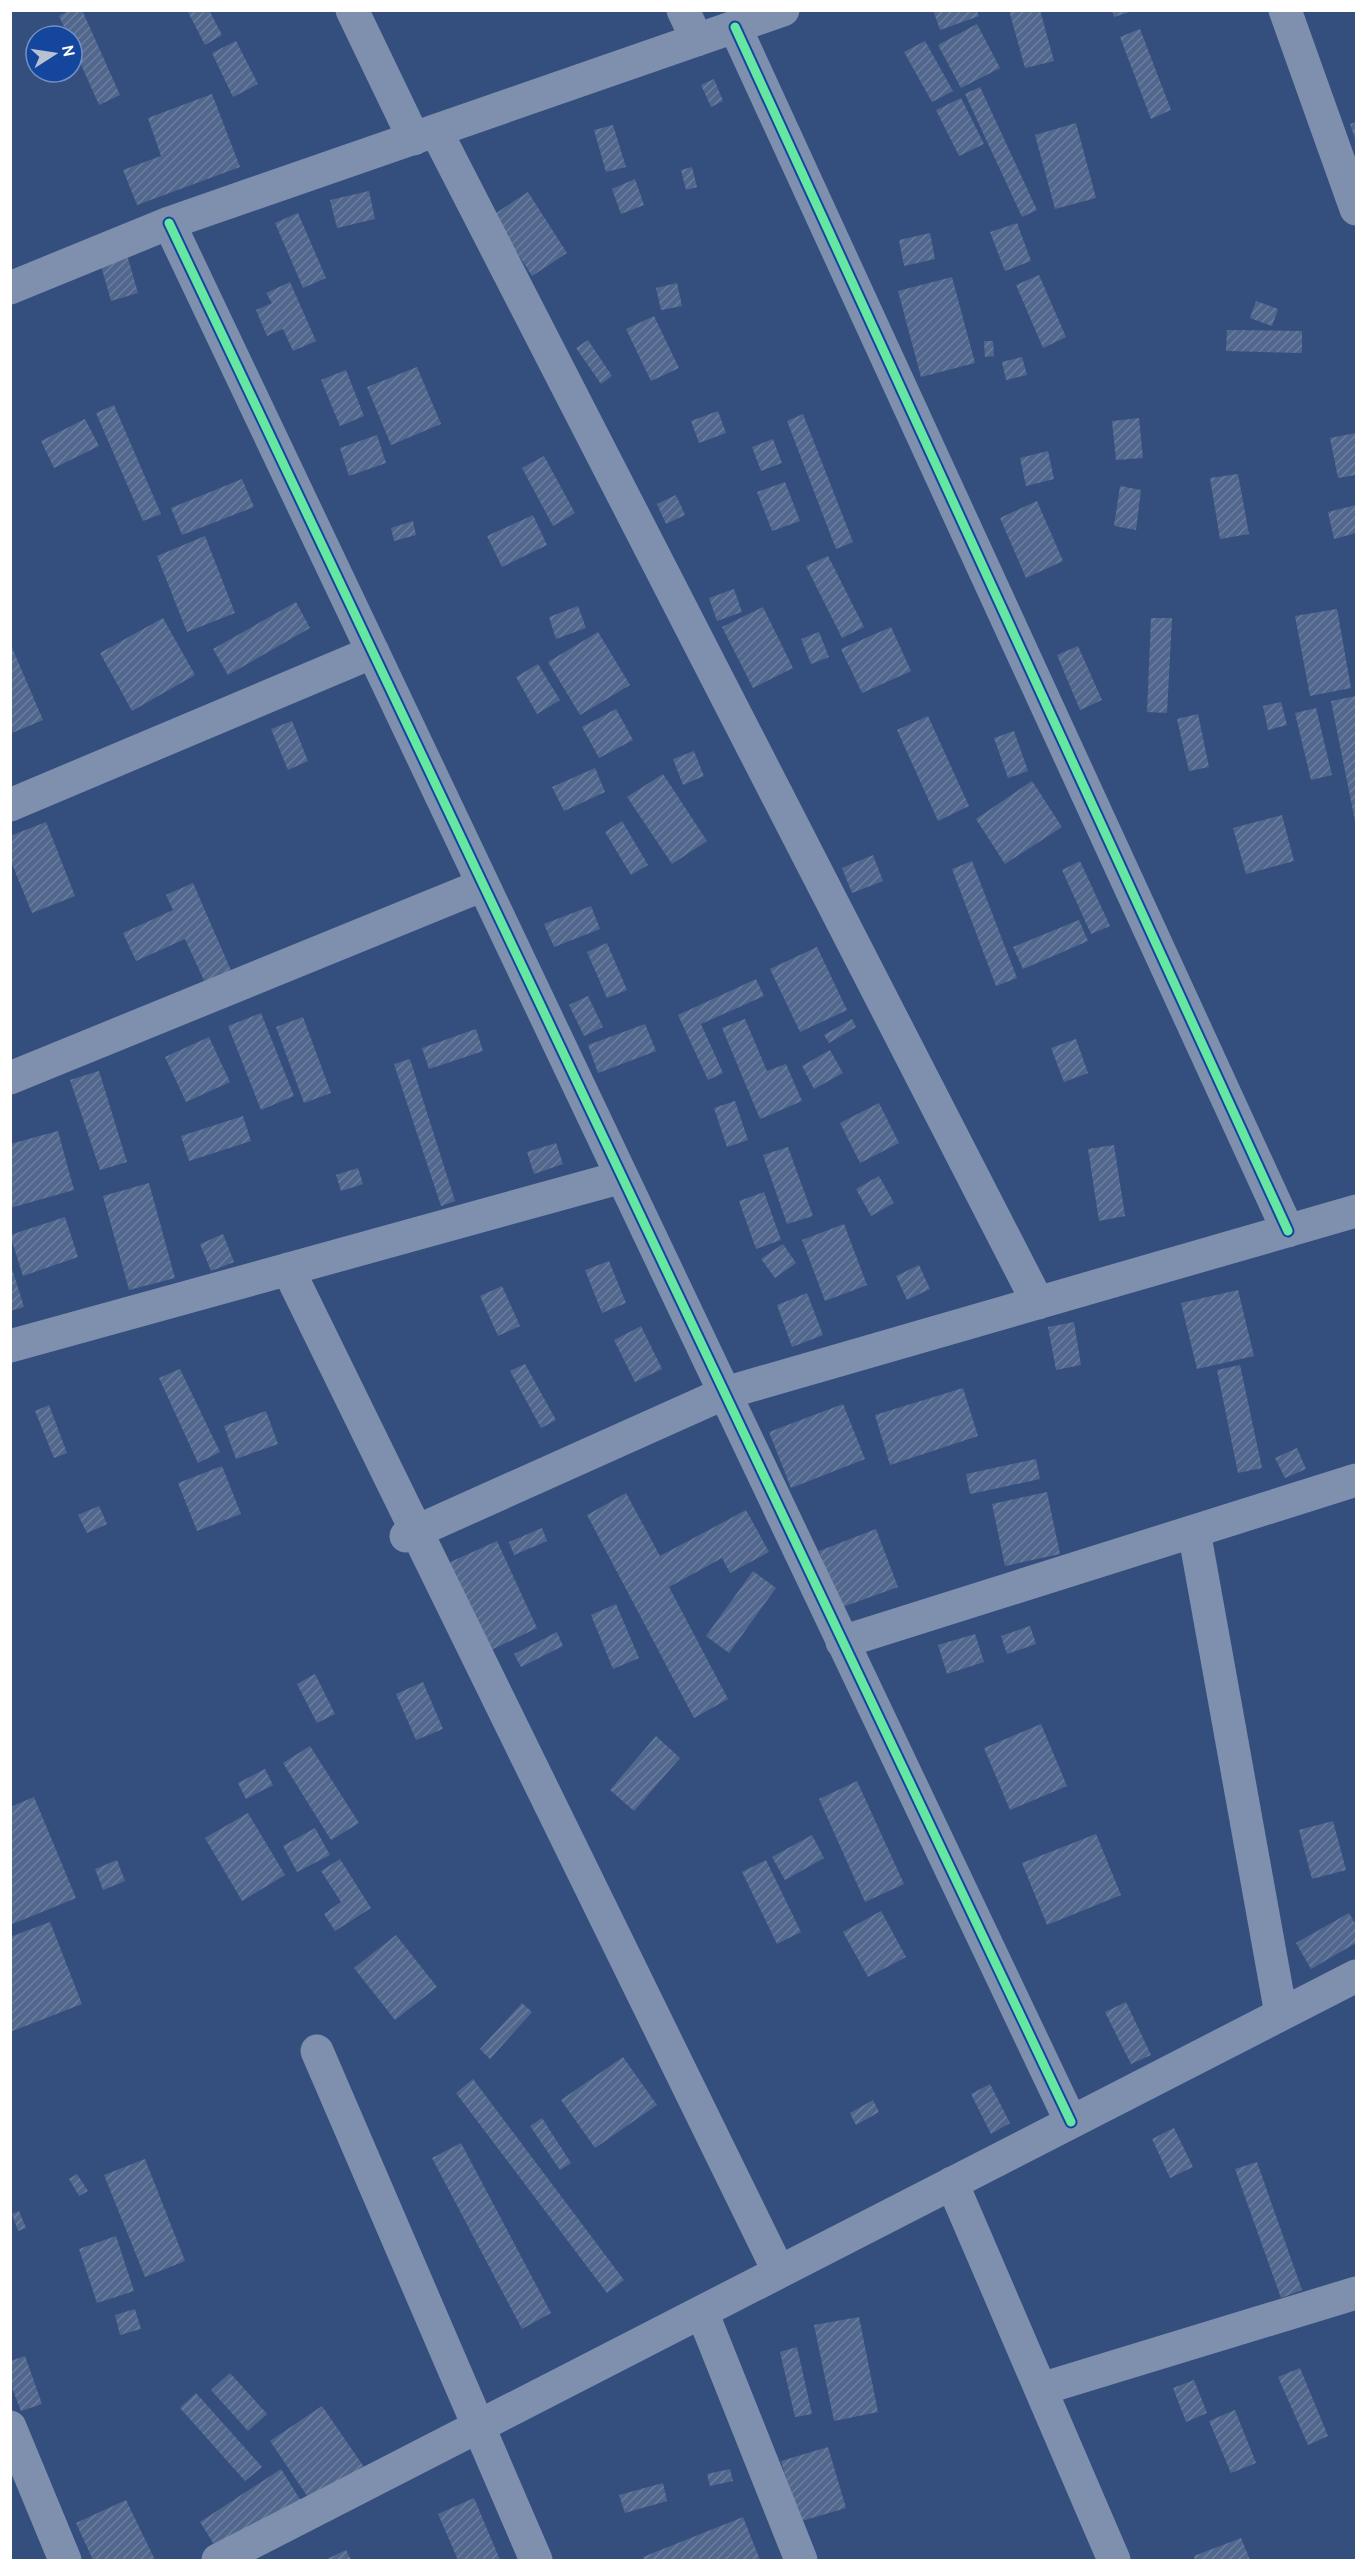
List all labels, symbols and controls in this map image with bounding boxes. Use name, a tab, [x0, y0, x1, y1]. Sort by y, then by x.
north arrow	[24, 24, 84, 84]
text: N	[58, 43, 79, 58]

